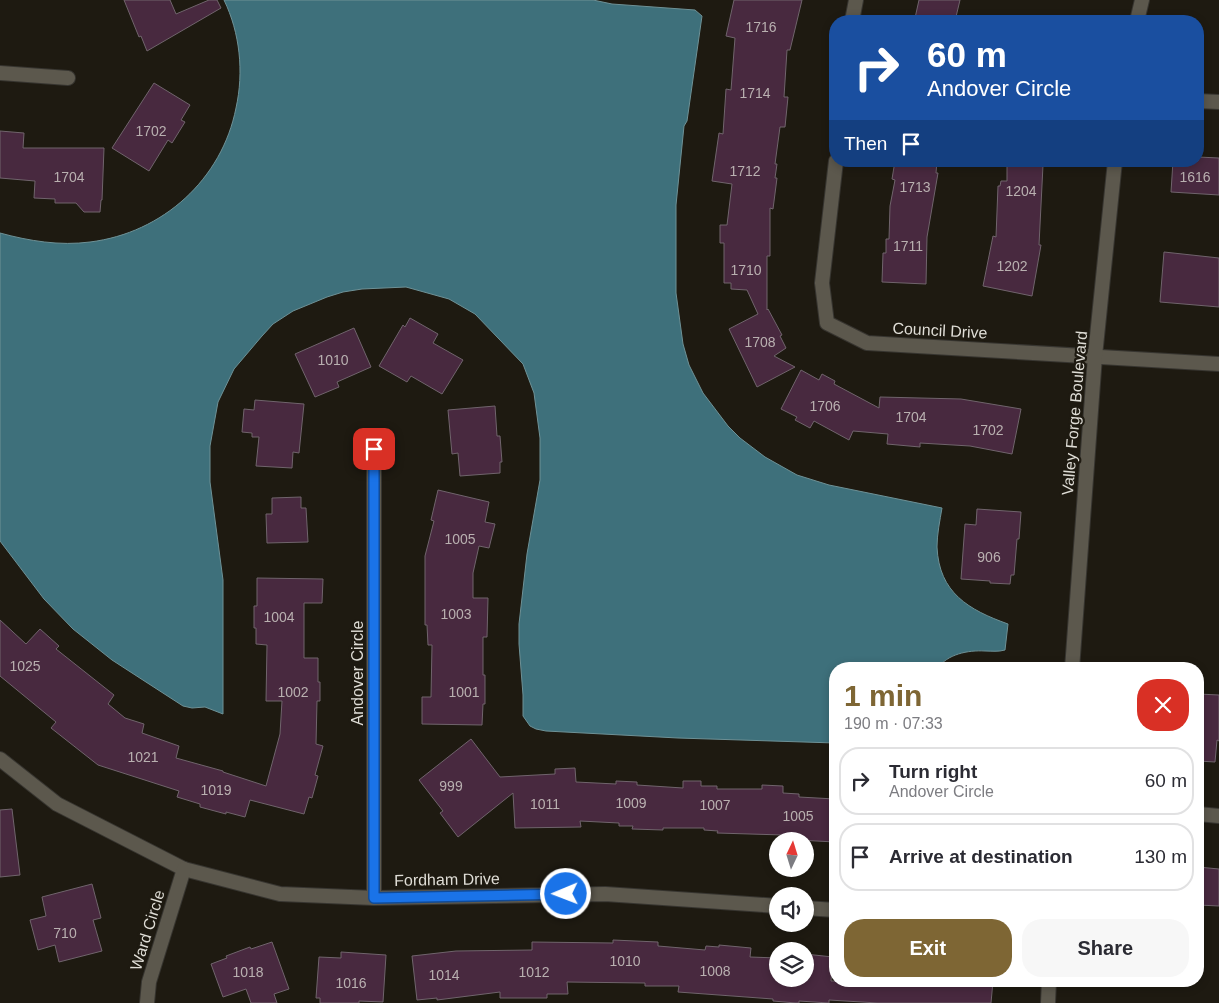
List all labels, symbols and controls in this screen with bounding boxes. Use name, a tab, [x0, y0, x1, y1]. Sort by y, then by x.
house number: 1716	[745, 19, 777, 35]
icon: right	[844, 35, 909, 100]
text: 60 m	[927, 35, 1007, 74]
text: Andover Circle	[927, 76, 1071, 101]
house number: 1714	[739, 85, 771, 101]
house number: 1702	[135, 123, 167, 139]
icon: arrive	[897, 130, 925, 158]
text: Then	[844, 133, 887, 154]
house number: 1712	[729, 163, 761, 179]
house number: 1704	[53, 169, 85, 185]
house number: 1616	[1179, 169, 1211, 185]
house number: 1713	[899, 179, 931, 195]
house number: 1204	[1005, 183, 1037, 199]
house number: 1711	[893, 238, 923, 254]
house number: 1202	[996, 258, 1028, 274]
house number: 1710	[730, 262, 762, 278]
street label: Council Drive	[892, 320, 988, 341]
street label: Valley Forge Boulevard	[1059, 330, 1090, 496]
house number: 1708	[744, 334, 776, 350]
house number: 1010	[317, 352, 349, 368]
house number: 1706	[809, 398, 841, 414]
house number: 1704	[895, 409, 927, 425]
house number: 1702	[972, 422, 1004, 438]
pin	[353, 428, 395, 470]
icon: arrive	[360, 435, 388, 463]
house number: 1005	[444, 531, 476, 547]
house number: 906	[977, 549, 1001, 565]
house number: 1003	[440, 606, 472, 622]
house number: 1004	[263, 609, 295, 625]
street label: Andover Circle	[349, 620, 366, 725]
house number: 1025	[9, 658, 41, 674]
text: 1 min	[844, 679, 922, 712]
button: close	[1137, 679, 1189, 731]
house number: 1002	[277, 684, 309, 700]
house number: 1001	[448, 684, 480, 700]
text: 190 m · 07:33	[844, 715, 943, 732]
house number: 1021	[127, 749, 159, 765]
text: Turn right	[889, 761, 977, 782]
icon: right	[846, 767, 874, 795]
text: 60 m	[1145, 770, 1187, 791]
house number: 999	[439, 778, 463, 794]
house number: 1019	[200, 782, 232, 798]
text: Andover Circle	[889, 783, 994, 800]
house number: 1009	[615, 795, 647, 811]
house number: 1011	[530, 796, 560, 812]
house number: 1007	[699, 797, 731, 813]
house number: 1005	[782, 808, 814, 824]
north arrow	[769, 832, 814, 878]
map controls	[769, 832, 814, 987]
icon: arrive	[846, 843, 874, 871]
text: Arrive at destination	[889, 846, 1073, 867]
text: 130 m	[1134, 846, 1187, 867]
position arrow	[539, 867, 591, 919]
street label: Fordham Drive	[394, 870, 500, 889]
button: sound	[769, 887, 814, 932]
street label: Ward Circle	[127, 888, 168, 972]
button: Exit	[844, 919, 1012, 977]
button: Share	[1022, 919, 1189, 977]
house number: 710	[53, 925, 77, 941]
button: layers	[769, 942, 814, 987]
house number: 1010	[609, 953, 641, 969]
house number: 1008	[699, 963, 731, 979]
house number: 1018	[232, 964, 264, 980]
house number: 1012	[518, 964, 550, 980]
house number: 1014	[428, 967, 460, 983]
house number: 1016	[335, 975, 367, 991]

